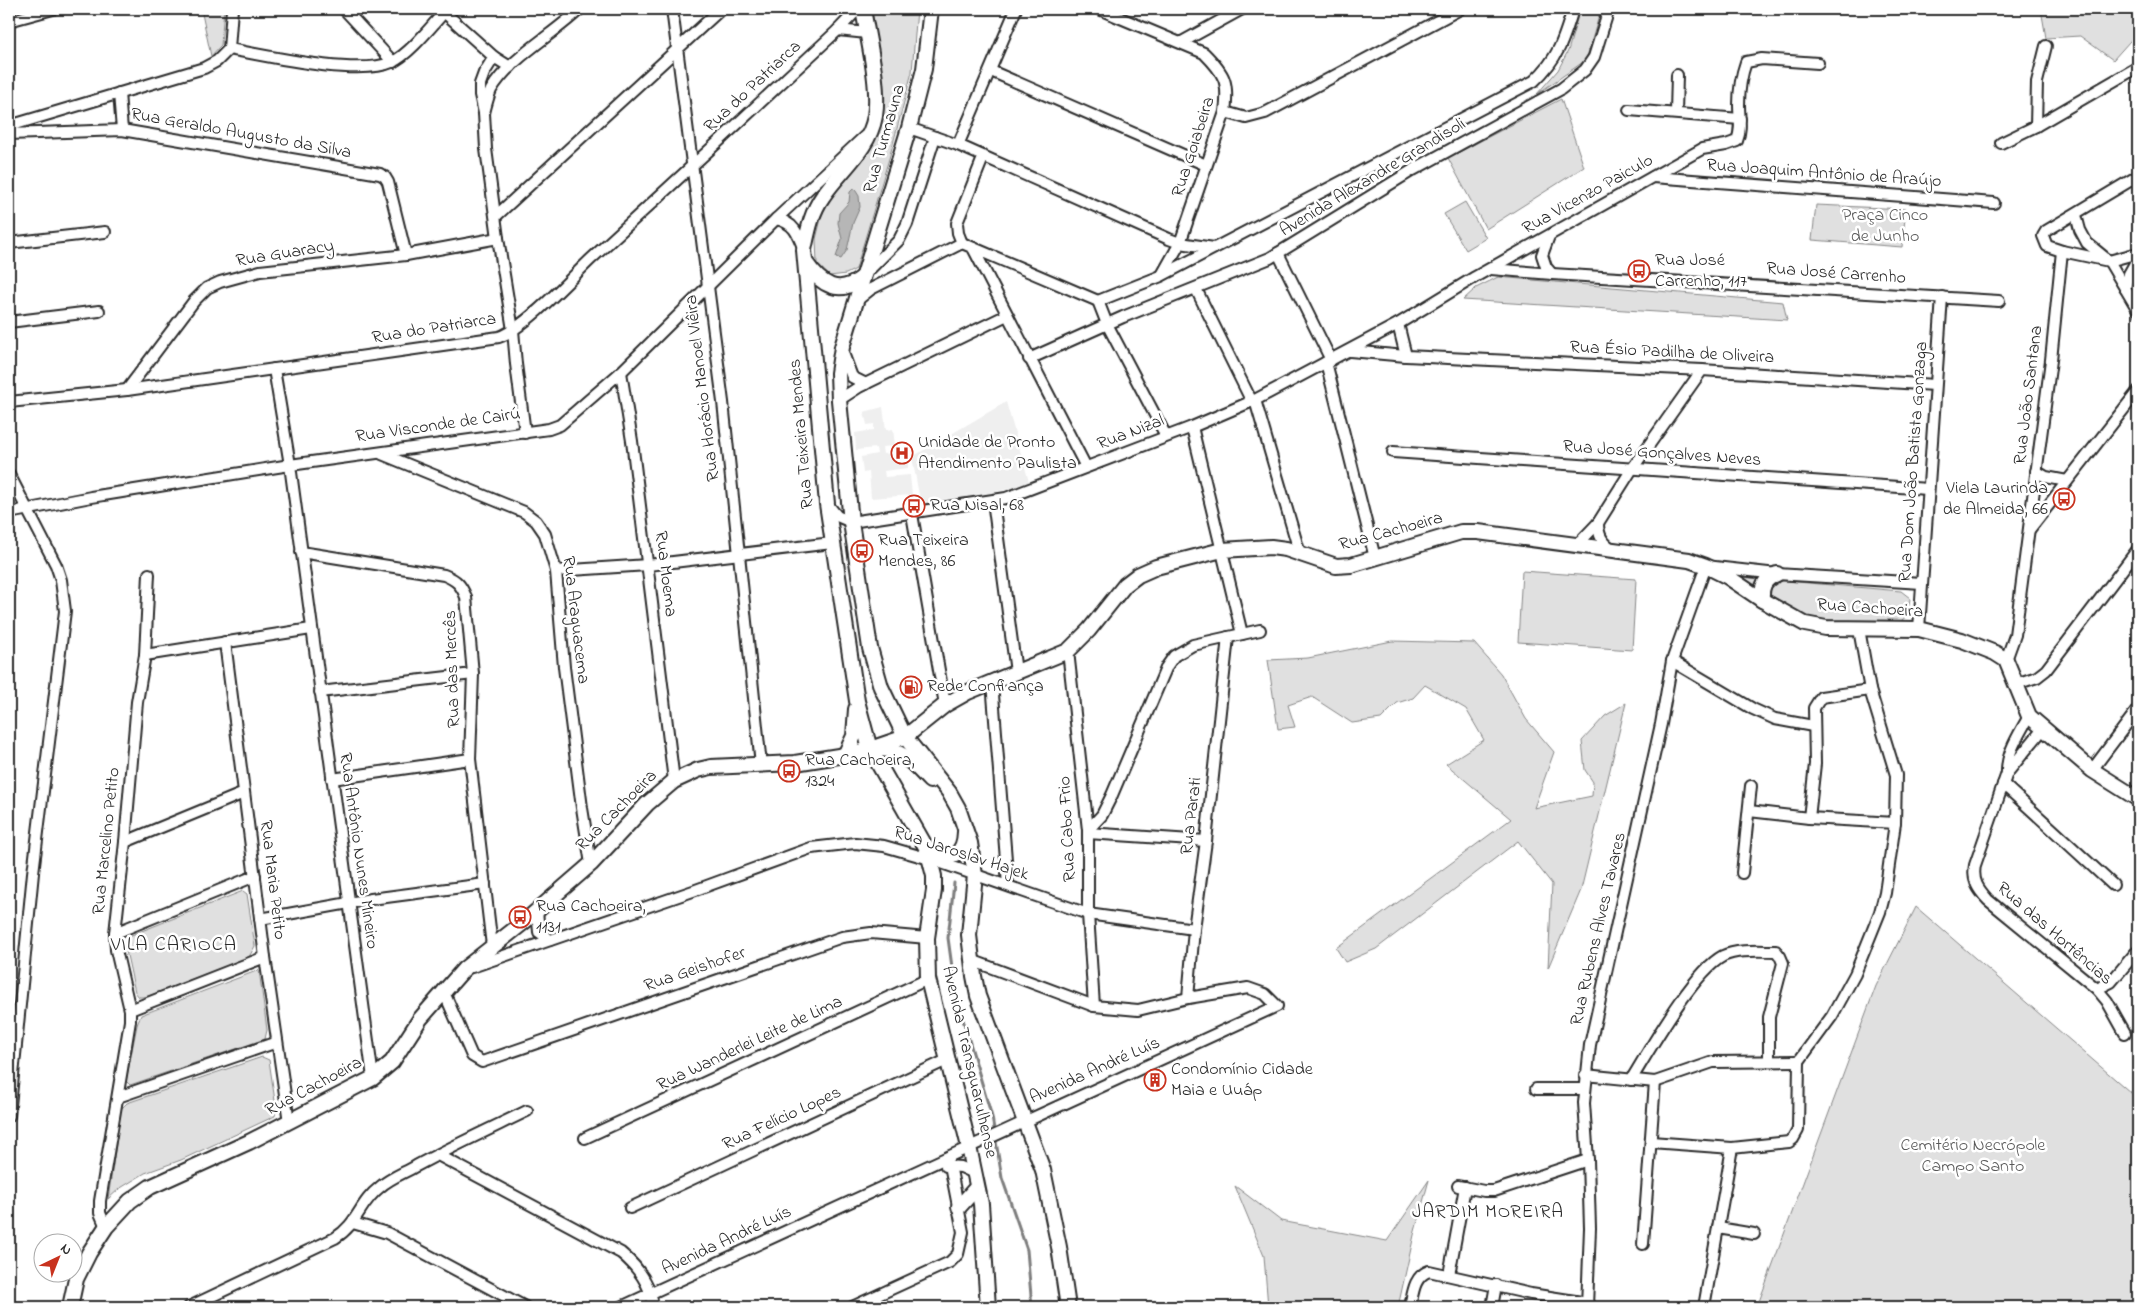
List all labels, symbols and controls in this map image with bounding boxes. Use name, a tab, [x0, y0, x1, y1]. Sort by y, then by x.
street label: Rua do Patriarca	[698, 35, 808, 139]
street label: Rua Turmauna	[857, 82, 913, 196]
street label: Rua Goiabeira	[1166, 93, 1222, 201]
street label: Rua Geraldo Augusto da Silva	[128, 102, 353, 167]
street label: Avenida Alexandre Grandisoli	[1275, 112, 1471, 244]
street label: Rua Vicenzo Paiculo	[1518, 148, 1658, 242]
street label: Rua Joaquim Antônio de Araújo	[1706, 153, 1942, 195]
park label: Praça Cinco de Junho	[1842, 203, 1928, 250]
street label: Rua Guaracy	[234, 233, 336, 275]
place label: Rua José Carrenho, 117	[1655, 248, 1748, 295]
street label: Rua José Carrenho	[1765, 256, 1907, 292]
bus stop icon: Rua José Carrenho, 117	[1627, 259, 1651, 283]
street label: Rua Horácio Manoel Viêira	[679, 293, 727, 483]
street label: Rua do Patriarca	[370, 306, 498, 352]
street label: Rua João Santana	[2008, 324, 2050, 466]
street label: Rua Ésio Padilha de Oliveira	[1569, 335, 1775, 371]
street label: Rua Dom João Batista Gonzaga	[1893, 341, 1936, 584]
street label: Rua Teixeira Mendes	[782, 358, 822, 510]
street label: Rua Visconde de Cairú	[354, 402, 522, 450]
street label: Rua Nizal	[1094, 408, 1168, 458]
place label: Unidade de Pronto Atendimento Paulista	[918, 430, 1077, 477]
street label: Rua José Gonçalves Neves	[1562, 434, 1762, 474]
hospital icon: Unidade de Pronto Atendimento Paulista	[890, 441, 914, 465]
place label: Viela Laurinda de Almeida, 66	[1943, 476, 2048, 523]
bus stop icon: Viela Laurinda de Almeida, 66	[2052, 487, 2076, 511]
place label: Rua Nisal, 68	[930, 493, 1024, 519]
bus stop icon: Rua Nisal, 68	[902, 494, 926, 518]
street label: Rua Cachoeira	[1336, 506, 1446, 558]
place label: Rua Teixeira Mendes, 86	[878, 528, 969, 575]
street label: Rua Moema	[647, 530, 683, 618]
bus stop icon: Rua Teixeira Mendes, 86	[850, 539, 874, 563]
street label: Rua Araguacema	[553, 555, 596, 686]
street label: Rua Cachoeira	[1816, 592, 1924, 626]
street label: Rua das Mercês	[438, 610, 468, 728]
place label: Rede Confiança	[927, 674, 1044, 700]
fuel station icon: Rede Confiança	[899, 675, 923, 699]
place label: Rua Cachoeira, 1324	[805, 748, 915, 795]
street label: Rua Antônio Nunes Mineiro	[331, 751, 385, 951]
bus stop icon: Rua Cachoeira, 1324	[777, 759, 801, 783]
street label: Rua Cachoeira	[570, 764, 664, 858]
street label: Rua Marcelino Petito	[86, 766, 128, 916]
street label: Rua Cabo Frio	[1052, 775, 1084, 883]
street label: Rua Parati	[1174, 776, 1210, 856]
street label: Rua Maria Petito	[252, 819, 292, 941]
street label: Rua Jaroslav Hajek	[890, 820, 1032, 888]
street label: Rua Rubens Alves Tavares	[1564, 830, 1634, 1028]
street label: Rua das Hortências	[1990, 876, 2118, 992]
place label: Rua Cachoeira, 1131	[536, 894, 646, 941]
bus stop icon: Rua Cachoeira, 1131	[508, 905, 532, 929]
district label: VILA CARIOCA	[110, 931, 237, 960]
street label: Rua Geishofer	[641, 940, 750, 1000]
street label: Avenida Transguarulhense	[933, 963, 1004, 1162]
street label: Rua Wanderlei Leite de Lima	[653, 989, 847, 1099]
street label: Avenida André Luís	[1025, 1031, 1165, 1111]
street label: Rua Cachoeira	[261, 1051, 367, 1123]
place label: Condomínio Cidade Maia e Uuáp	[1171, 1057, 1314, 1104]
building icon: Condomínio Cidade Maia e Uuáp	[1143, 1068, 1167, 1092]
street label: Rua Felício Lopes	[718, 1080, 846, 1158]
park label: Cemitério Necrópole Campo Santo	[1901, 1133, 2046, 1180]
district label: JARDIM MOREIRA	[1412, 1199, 1564, 1226]
street label: Avenida André Luís	[658, 1200, 796, 1282]
north arrow	[32, 1234, 82, 1284]
text: N	[55, 1239, 76, 1260]

